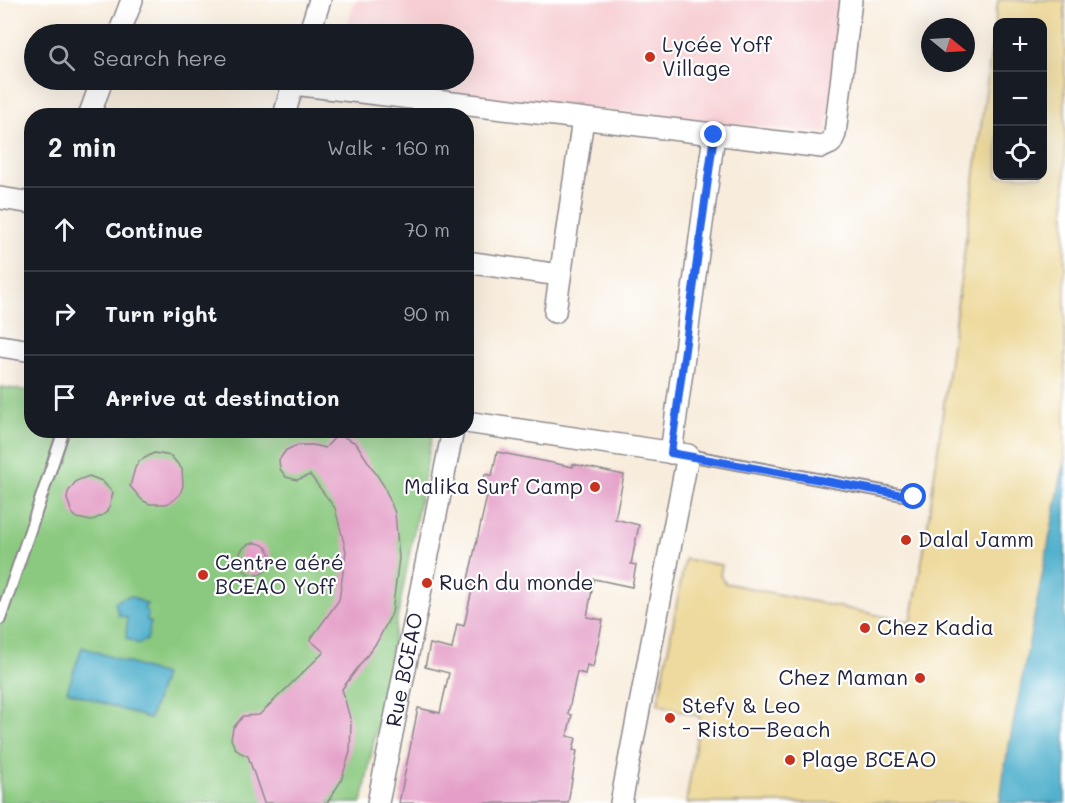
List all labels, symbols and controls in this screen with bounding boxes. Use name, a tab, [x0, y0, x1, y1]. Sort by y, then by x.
north arrow	[921, 18, 975, 72]
map controls	[993, 18, 1047, 180]
button: +	[993, 18, 1047, 72]
search box	[24, 24, 474, 90]
place label: Lycée Yoff Village	[662, 30, 772, 81]
icon: search	[45, 41, 78, 74]
text: Search here	[93, 43, 227, 72]
marker: Lycée Yoff Village	[643, 50, 657, 64]
button: −	[993, 72, 1047, 126]
route end	[700, 121, 726, 147]
button: locate	[993, 126, 1047, 180]
text: 2 min	[48, 130, 116, 164]
text: Walk · 160 m	[327, 134, 450, 160]
icon: ahead	[48, 213, 81, 246]
text: Continue	[105, 215, 203, 244]
text: 70 m	[404, 216, 450, 242]
icon: right	[48, 297, 81, 330]
text: Turn right	[105, 299, 217, 328]
text: 90 m	[404, 300, 450, 326]
icon: arrive	[48, 381, 81, 414]
text: Arrive at destination	[105, 383, 340, 412]
place label: Malika Surf Camp	[404, 472, 583, 499]
marker: Malika Surf Camp	[588, 480, 602, 494]
route start	[900, 483, 926, 509]
place label: Dalal Jamm	[918, 525, 1034, 552]
marker: Dalal Jamm	[899, 533, 913, 547]
place label: Centre aéré BCEAO Yoff	[215, 548, 344, 599]
marker: Centre aéré BCEAO Yoff	[196, 568, 210, 582]
place label: Ruch du monde	[439, 568, 594, 595]
marker: Ruch du monde	[420, 576, 434, 590]
street label: Rue BCEAO	[379, 610, 428, 729]
place label: Chez Kadia	[877, 613, 994, 640]
marker: Chez Kadia	[858, 621, 872, 635]
place label: Chez Maman	[778, 663, 908, 690]
marker: Chez Maman	[913, 671, 927, 685]
place label: Stefy & Leo - Risto–Beach	[682, 691, 830, 742]
marker: Stefy & Leo - Risto–Beach	[663, 711, 677, 725]
place label: Plage BCEAO	[802, 745, 936, 772]
marker: Plage BCEAO	[783, 753, 797, 767]

